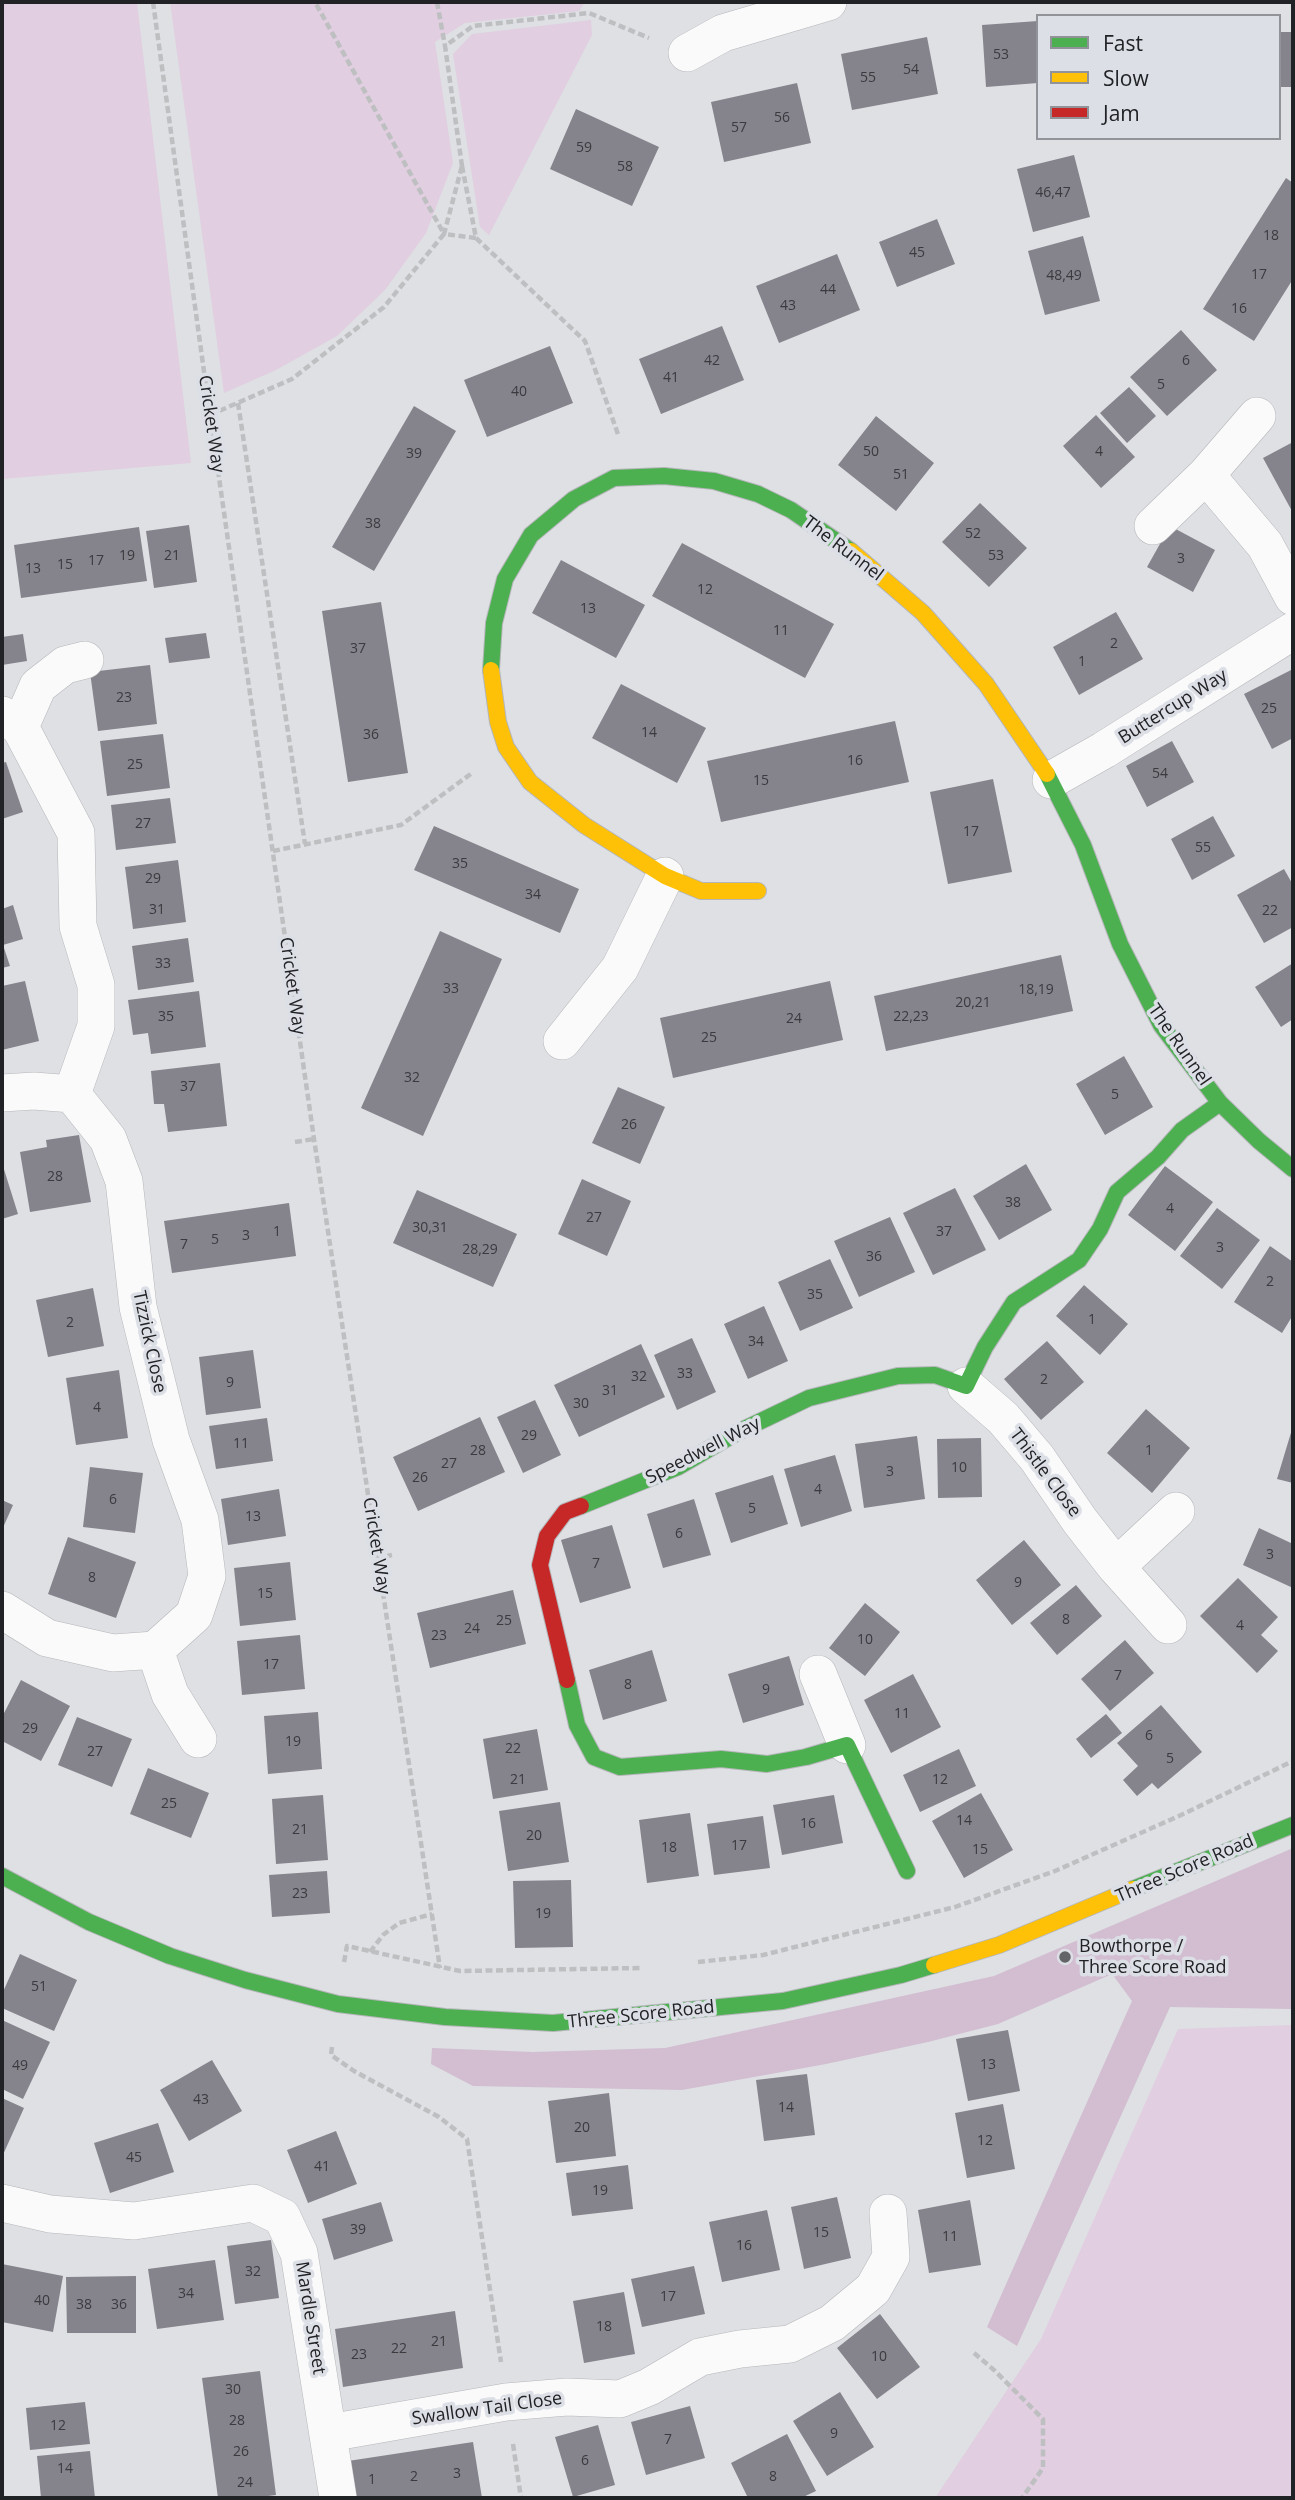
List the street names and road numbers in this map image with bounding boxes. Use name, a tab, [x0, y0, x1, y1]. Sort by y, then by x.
street label: Cricket Way	[193, 374, 229, 474]
street label: The Runnel	[799, 512, 887, 586]
street label: Buttercup Way	[1115, 665, 1231, 749]
street label: Cricket Way	[274, 936, 310, 1036]
street label: The Runnel	[1143, 1000, 1215, 1090]
street label: Tizzick Close	[128, 1289, 170, 1395]
street label: Speedwell Way	[642, 1413, 764, 1489]
street label: Thistle Close	[1005, 1424, 1085, 1522]
street label: Cricket Way	[358, 1496, 394, 1596]
street label: Three Score Road	[1113, 1830, 1257, 1908]
street label: Three Score Road	[566, 1997, 716, 2033]
street label: Mardle Street	[290, 2260, 330, 2376]
street label: Swallow Tail Close	[411, 2388, 563, 2430]

